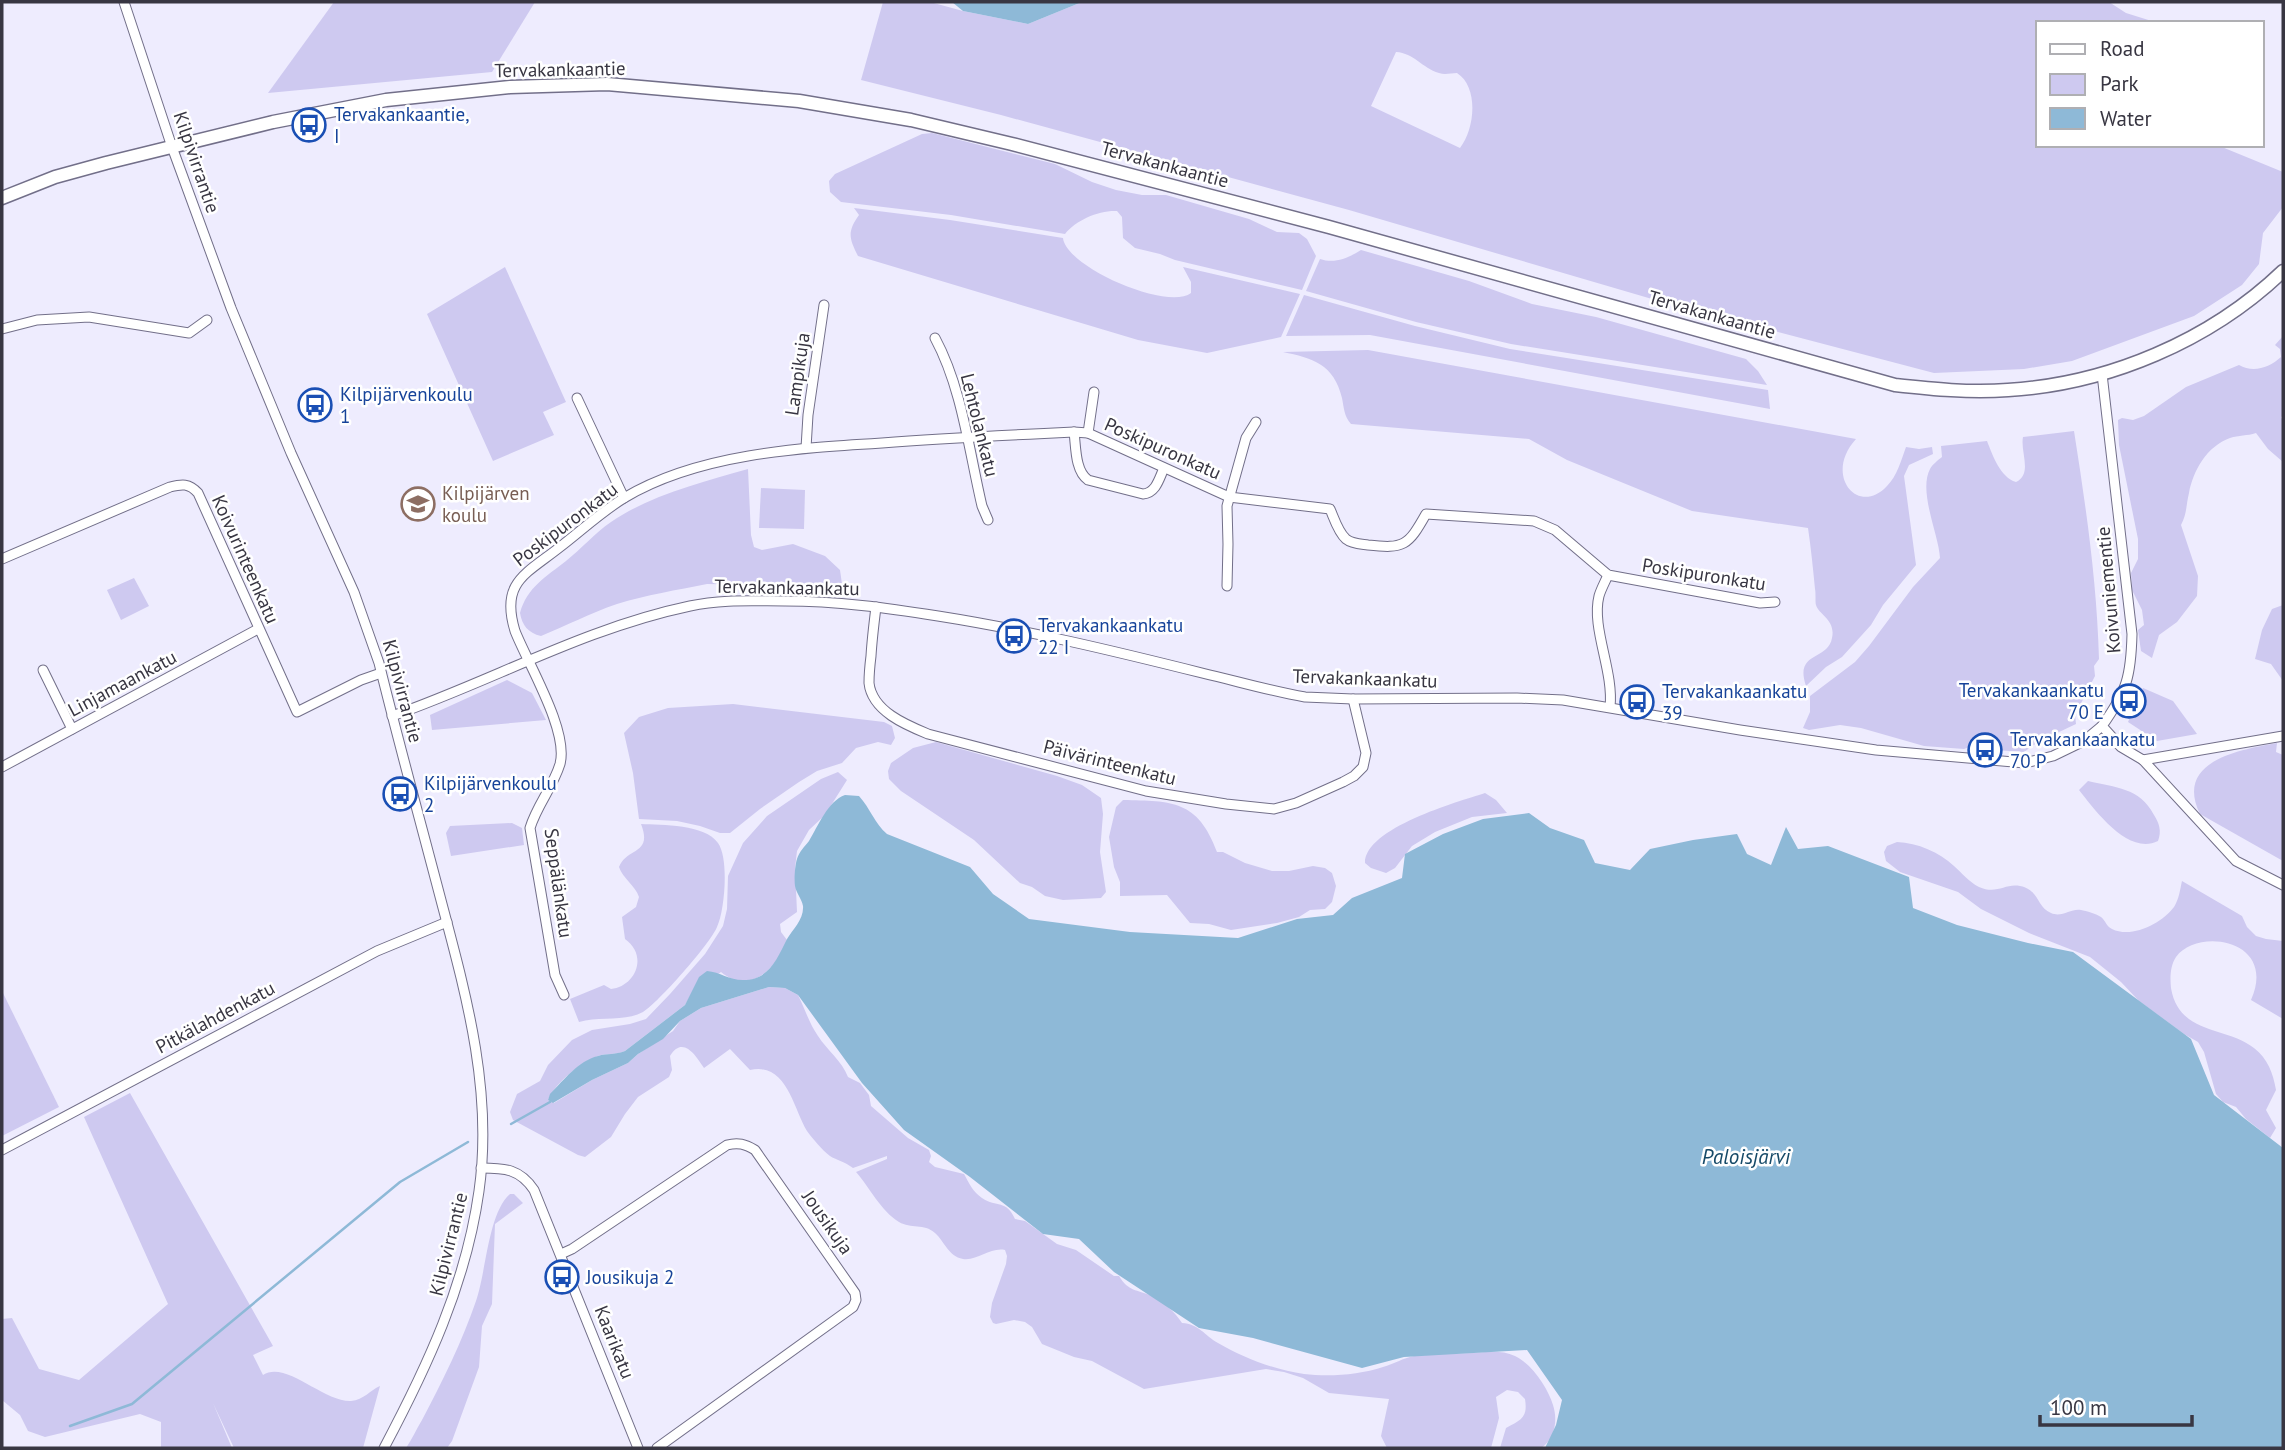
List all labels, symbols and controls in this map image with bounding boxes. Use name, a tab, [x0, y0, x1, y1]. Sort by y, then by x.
legend	[2036, 21, 2264, 147]
text: Road	[2100, 35, 2144, 62]
street label: Tervakankaantie	[494, 56, 626, 82]
text: Park	[2100, 70, 2139, 97]
place label: Tervakankaantie, I	[334, 102, 470, 148]
text: Water	[2100, 105, 2152, 132]
bus stop icon: Tervakankaantie, I	[290, 106, 328, 144]
street label: Kilpivirrantie	[168, 108, 226, 216]
street label: Tervakankaantie	[1098, 135, 1232, 193]
street label: Tervakankaantie	[1646, 284, 1778, 344]
street label: Lampikuja	[779, 331, 815, 417]
street label: Lehtolankatu	[956, 371, 1004, 479]
place label: Kilpijärvenkoulu 1	[340, 382, 473, 428]
bus stop icon: Kilpijärvenkoulu 1	[296, 386, 334, 424]
street label: Poskipuronkatu	[1101, 412, 1225, 484]
street label: Poskipuronkatu	[508, 477, 622, 571]
place label: Kilpijärven koulu	[442, 481, 530, 527]
school or university icon: Kilpijärven koulu	[399, 485, 437, 523]
street label: Koivurinteenkatu	[207, 491, 285, 627]
street label: Koivuniementie	[2091, 526, 2125, 654]
street label: Poskipuronkatu	[1640, 552, 1768, 596]
street label: Tervakankaankatu	[714, 574, 860, 600]
place label: Tervakankaankatu 22 I	[1038, 613, 1183, 659]
bus stop icon: Tervakankaankatu 22 I	[995, 617, 1033, 655]
street label: Kilpivirrantie	[378, 637, 428, 745]
street label: Linjamaankatu	[64, 644, 180, 722]
street label: Tervakankaankatu	[1292, 663, 1438, 693]
place label: Tervakankaankatu 70 E	[1959, 678, 2104, 724]
place label: Tervakankaankatu 39	[1662, 679, 1807, 725]
bus stop icon: Tervakankaankatu 70 E	[2110, 682, 2148, 720]
bus stop icon: Tervakankaankatu 39	[1618, 683, 1656, 721]
place label: Tervakankaankatu 70 P	[2010, 727, 2155, 773]
bus stop icon: Tervakankaankatu 70 P	[1966, 731, 2004, 769]
street label: Päivärinteenkatu	[1041, 734, 1179, 790]
place label: Kilpijärvenkoulu 2	[424, 771, 557, 817]
bus stop icon: Kilpijärvenkoulu 2	[381, 775, 419, 813]
street label: Seppälänkatu	[539, 827, 579, 939]
street label: Pitkälahdenkatu	[151, 976, 279, 1058]
water label: Paloisjärvi	[1702, 1143, 1791, 1170]
street label: Jousikuja	[797, 1184, 859, 1259]
street label: Kilpivirrantie	[424, 1190, 472, 1298]
bus stop icon: Jousikuja 2	[543, 1258, 581, 1296]
place label: Jousikuja 2	[585, 1265, 674, 1289]
street label: Kaarikatu	[590, 1302, 640, 1382]
scale bar	[2040, 1384, 2192, 1428]
text: 100 m	[2050, 1394, 2107, 1421]

